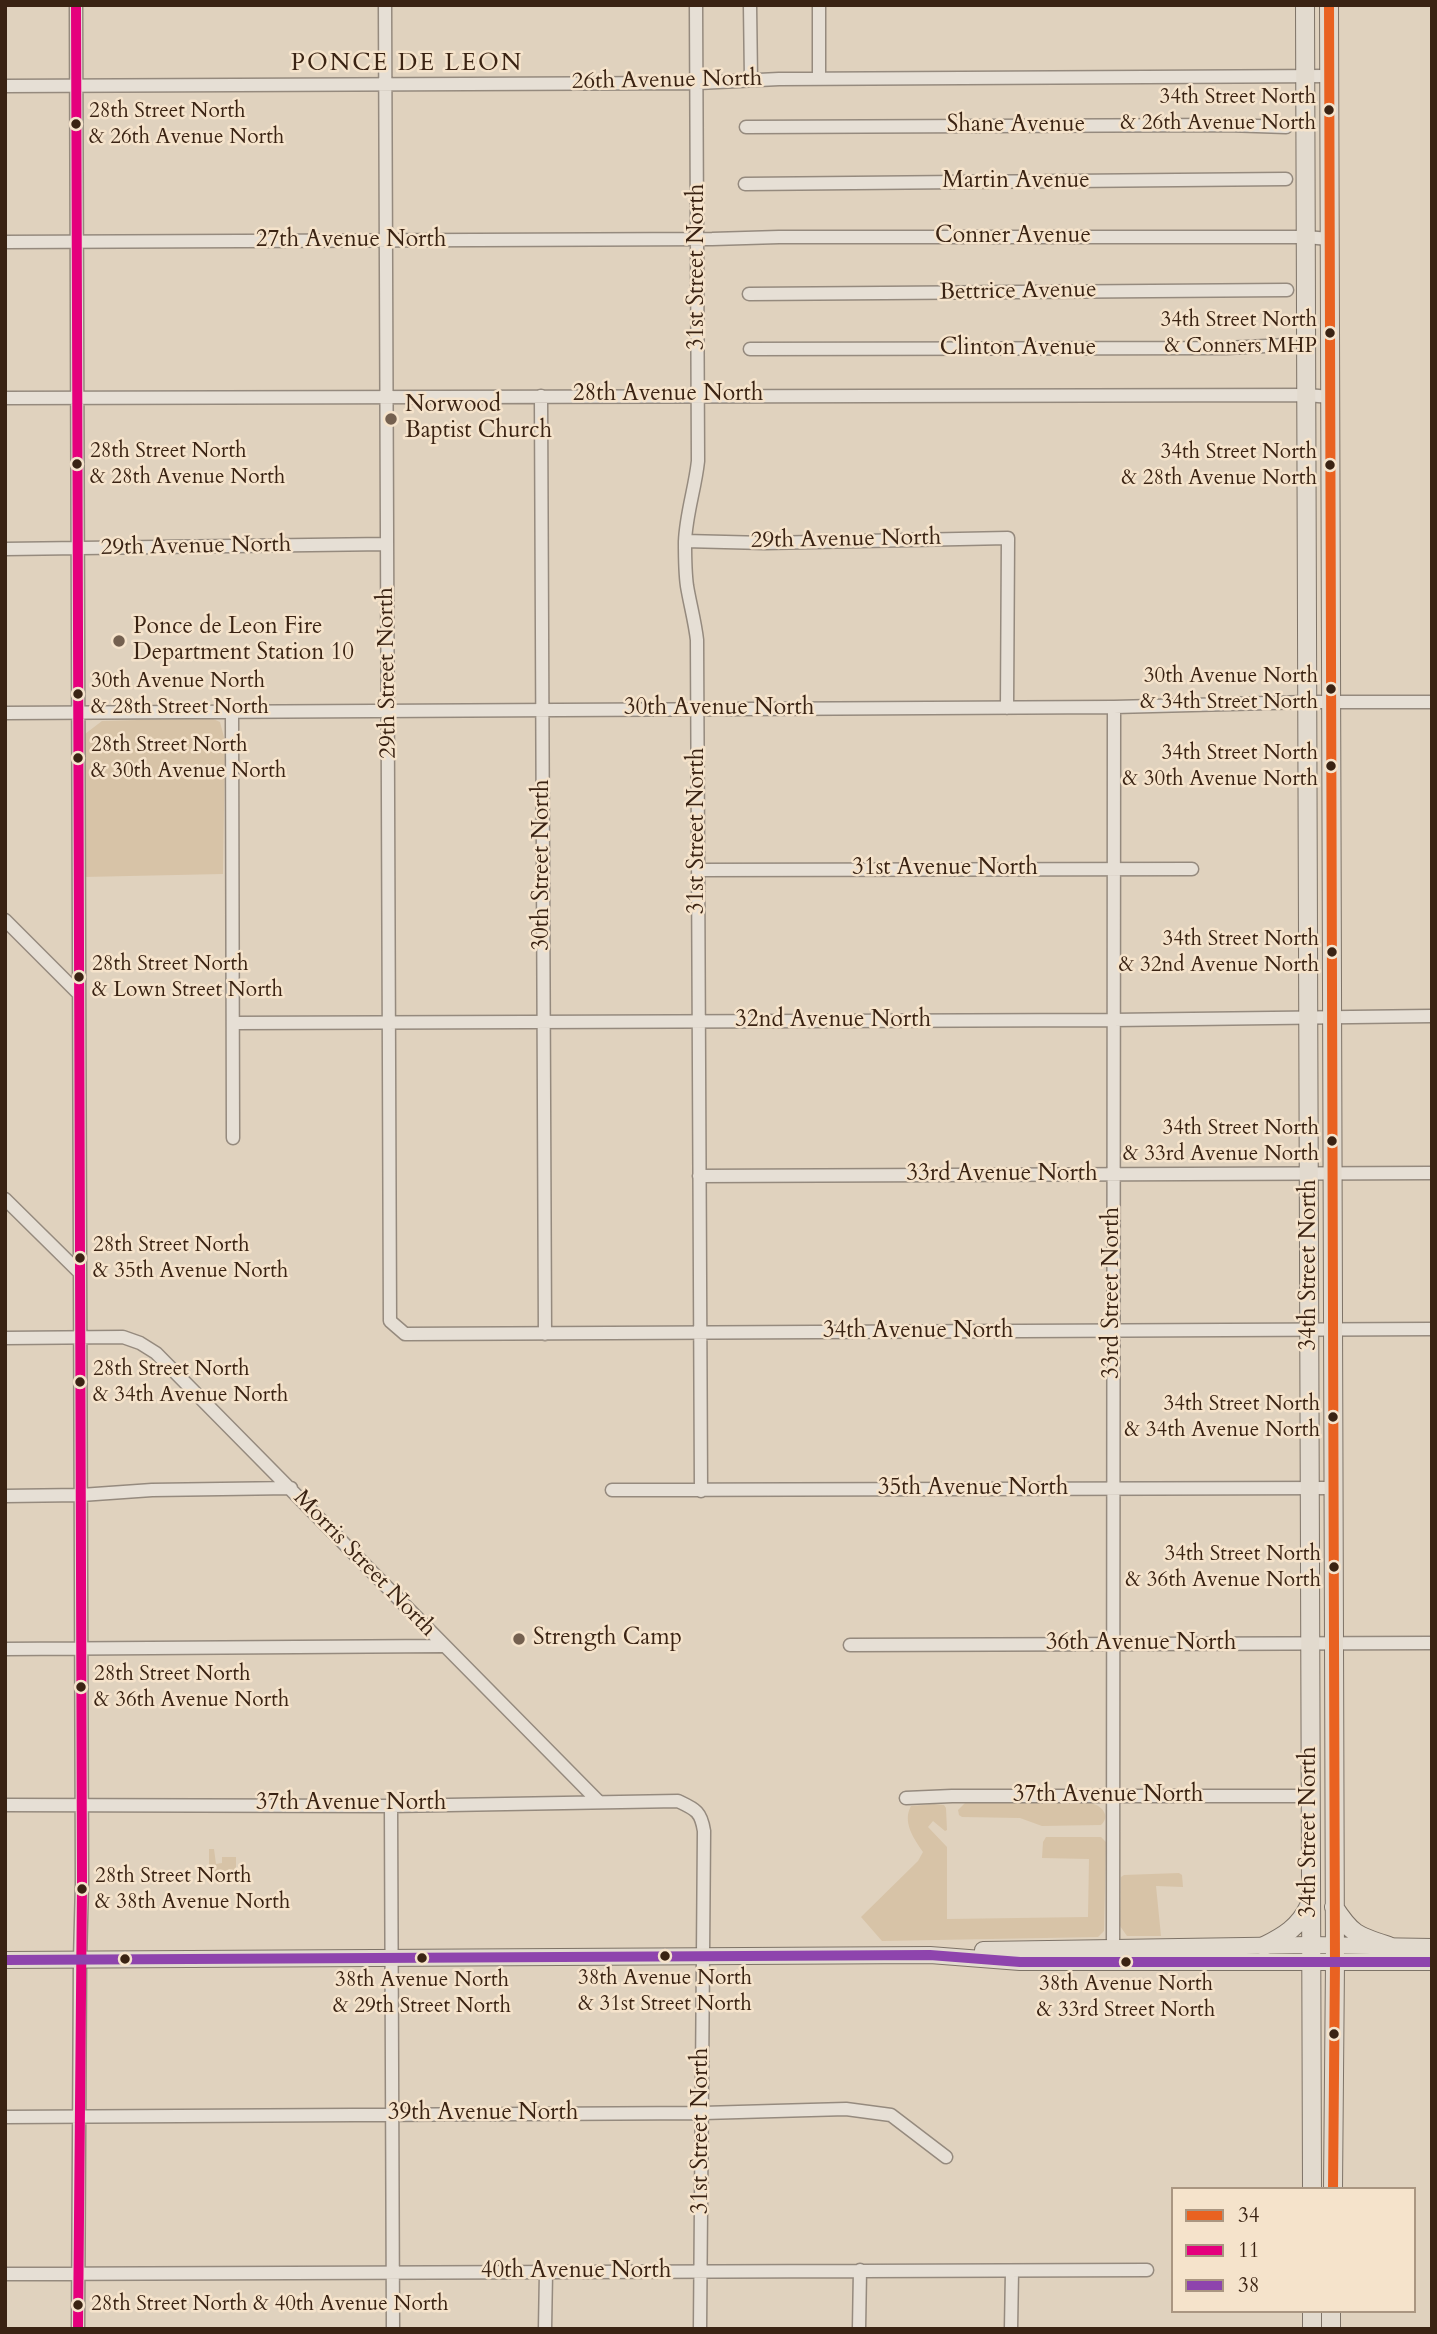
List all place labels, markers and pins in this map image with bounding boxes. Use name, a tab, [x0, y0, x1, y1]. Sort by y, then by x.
place label: 34th Street North & 26th Avenue North	[1121, 85, 1316, 135]
place label: 28th Street North & 26th Avenue North	[89, 99, 284, 149]
marker: 34th Street North & 26th Avenue North	[1322, 103, 1336, 117]
marker: 28th Street North & 26th Avenue North	[69, 117, 83, 131]
place label: 34th Street North & Conners MHP	[1160, 308, 1317, 358]
marker: 34th Street North & Conners MHP	[1323, 326, 1337, 340]
place label: Norwood Baptist Church	[405, 392, 552, 446]
marker: Norwood Baptist Church	[383, 411, 399, 427]
place label: 28th Street North & 28th Avenue North	[90, 439, 285, 489]
place label: 34th Street North & 28th Avenue North	[1122, 440, 1317, 490]
marker: 28th Street North & 28th Avenue North	[70, 457, 84, 471]
marker: 34th Street North & 28th Avenue North	[1323, 458, 1337, 472]
place label: Ponce de Leon Fire Department Station 10	[133, 614, 354, 668]
marker: Ponce de Leon Fire Department Station 10	[111, 633, 127, 649]
place label: 30th Avenue North & 34th Street North	[1140, 664, 1318, 714]
place label: 30th Avenue North & 28th Street North	[91, 669, 269, 719]
marker: 30th Avenue North & 34th Street North	[1324, 682, 1338, 696]
marker: 30th Avenue North & 28th Street North	[71, 687, 85, 701]
place label: 28th Street North & 30th Avenue North	[91, 733, 286, 783]
place label: 34th Street North & 30th Avenue North	[1123, 741, 1318, 791]
marker: 28th Street North & 30th Avenue North	[71, 751, 85, 765]
marker: 34th Street North & 30th Avenue North	[1324, 759, 1338, 773]
place label: 34th Street North & 32nd Avenue North	[1119, 927, 1319, 977]
marker: 34th Street North & 32nd Avenue North	[1325, 945, 1339, 959]
place label: 28th Street North & Lown Street North	[92, 952, 283, 1002]
marker: 28th Street North & Lown Street North	[72, 970, 86, 984]
place label: 34th Street North & 33rd Avenue North	[1123, 1116, 1319, 1166]
marker: 34th Street North & 33rd Avenue North	[1325, 1134, 1339, 1148]
place label: 28th Street North & 35th Avenue North	[93, 1233, 288, 1283]
marker: 28th Street North & 35th Avenue North	[73, 1251, 87, 1265]
place label: 28th Street North & 34th Avenue North	[93, 1357, 288, 1407]
marker: 28th Street North & 34th Avenue North	[73, 1375, 87, 1389]
place label: 34th Street North & 34th Avenue North	[1125, 1392, 1320, 1442]
marker: 34th Street North & 34th Avenue North	[1326, 1410, 1340, 1424]
place label: 34th Street North & 36th Avenue North	[1126, 1542, 1321, 1592]
marker: 34th Street North & 36th Avenue North	[1327, 1560, 1341, 1574]
place label: Strength Camp	[533, 1625, 682, 1653]
marker: Strength Camp	[511, 1631, 527, 1647]
place label: 28th Street North & 36th Avenue North	[94, 1662, 289, 1712]
marker: 28th Street North & 36th Avenue North	[74, 1680, 88, 1694]
place label: 28th Street North & 38th Avenue North	[95, 1864, 290, 1914]
marker: 28th Street North & 38th Avenue North	[75, 1882, 89, 1896]
marker: 38th Avenue North & 31st Street North	[658, 1949, 672, 1963]
marker: 38th Avenue North & 29th Street North	[415, 1951, 429, 1965]
unlabelled marker	[118, 1952, 132, 1966]
marker: 38th Avenue North & 33rd Street North	[1119, 1955, 1133, 1969]
place label: 38th Avenue North & 31st Street North	[578, 1966, 752, 2016]
place label: 38th Avenue North & 29th Street North	[333, 1968, 511, 2018]
place label: 38th Avenue North & 33rd Street North	[1037, 1972, 1215, 2022]
unlabelled marker	[1327, 2027, 1341, 2041]
place label: 28th Street North & 40th Avenue North	[91, 2292, 449, 2318]
marker: 28th Street North & 40th Avenue North	[71, 2298, 85, 2312]

